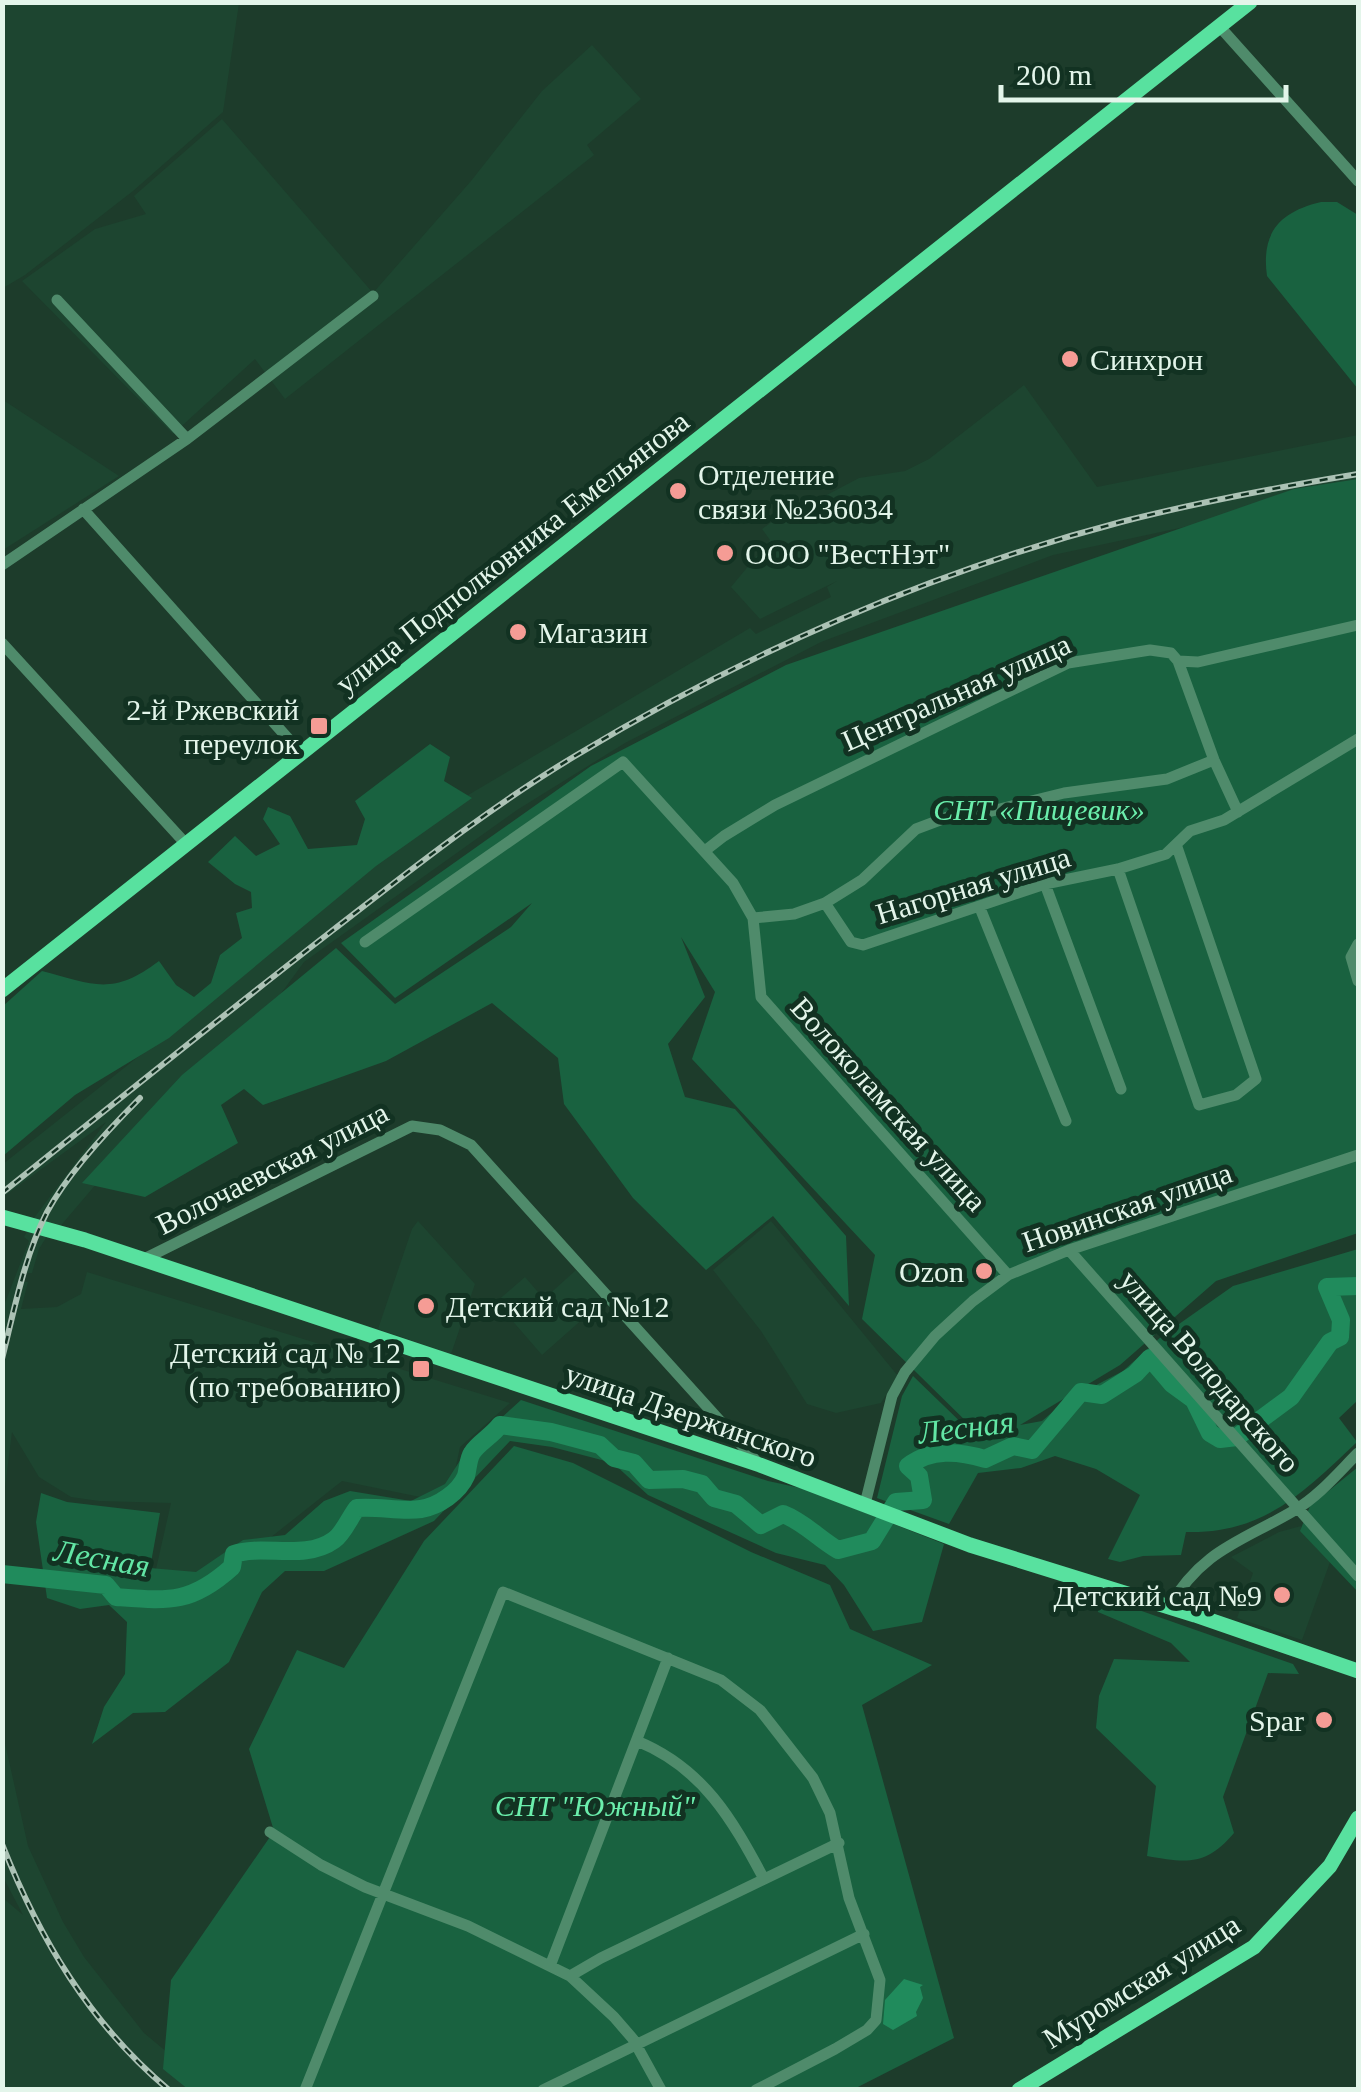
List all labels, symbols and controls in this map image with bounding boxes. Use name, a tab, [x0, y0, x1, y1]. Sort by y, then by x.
scale bar	[1001, 40, 1286, 102]
text: 200 m	[1016, 58, 1092, 91]
place label: Синхрон	[1090, 343, 1203, 376]
marker: Синхрон	[1059, 348, 1081, 370]
street label: улица Подполковника Емельянова	[329, 404, 695, 700]
place label: Отделение связи №236034	[698, 458, 893, 525]
marker: Отделение связи №236034	[667, 480, 689, 502]
place label: ООО "ВестНэт"	[745, 537, 950, 570]
marker: ООО "ВестНэт"	[714, 542, 736, 564]
place label: Магазин	[538, 616, 648, 649]
marker: Магазин	[507, 621, 529, 643]
street label: Центральная улица	[837, 627, 1075, 757]
place label: 2-й Ржевский переулок	[126, 693, 299, 760]
marker: 2-й Ржевский переулок	[308, 715, 330, 737]
park label: СНТ «Пищевик»	[933, 793, 1145, 826]
street label: Нагорная улица	[872, 840, 1074, 930]
street label: Волоколамская улица	[785, 991, 993, 1217]
street label: Волочаевская улица	[151, 1095, 393, 1241]
street label: Новинская улица	[1018, 1156, 1236, 1258]
place label: Ozon	[899, 1255, 964, 1288]
marker: Ozon	[973, 1260, 995, 1282]
street label: улица Володарского	[1113, 1263, 1307, 1479]
place label: Детский сад №12	[446, 1290, 670, 1323]
marker: Детский сад №12	[415, 1295, 437, 1317]
place label: Детский сад № 12 (по требованию)	[170, 1336, 401, 1404]
street label: улица Дзержинского	[561, 1356, 821, 1474]
marker: Детский сад № 12 (по требованию)	[410, 1358, 432, 1380]
water label: Лесная	[915, 1403, 1016, 1451]
water label: Лесная	[50, 1532, 153, 1584]
place label: Детский сад №9	[1053, 1579, 1262, 1612]
marker: Детский сад №9	[1271, 1584, 1293, 1606]
place label: Spar	[1249, 1704, 1304, 1737]
marker: Spar	[1313, 1709, 1335, 1731]
park label: СНТ "Южный"	[495, 1789, 696, 1822]
street label: Муромская улица	[1037, 1907, 1245, 2055]

